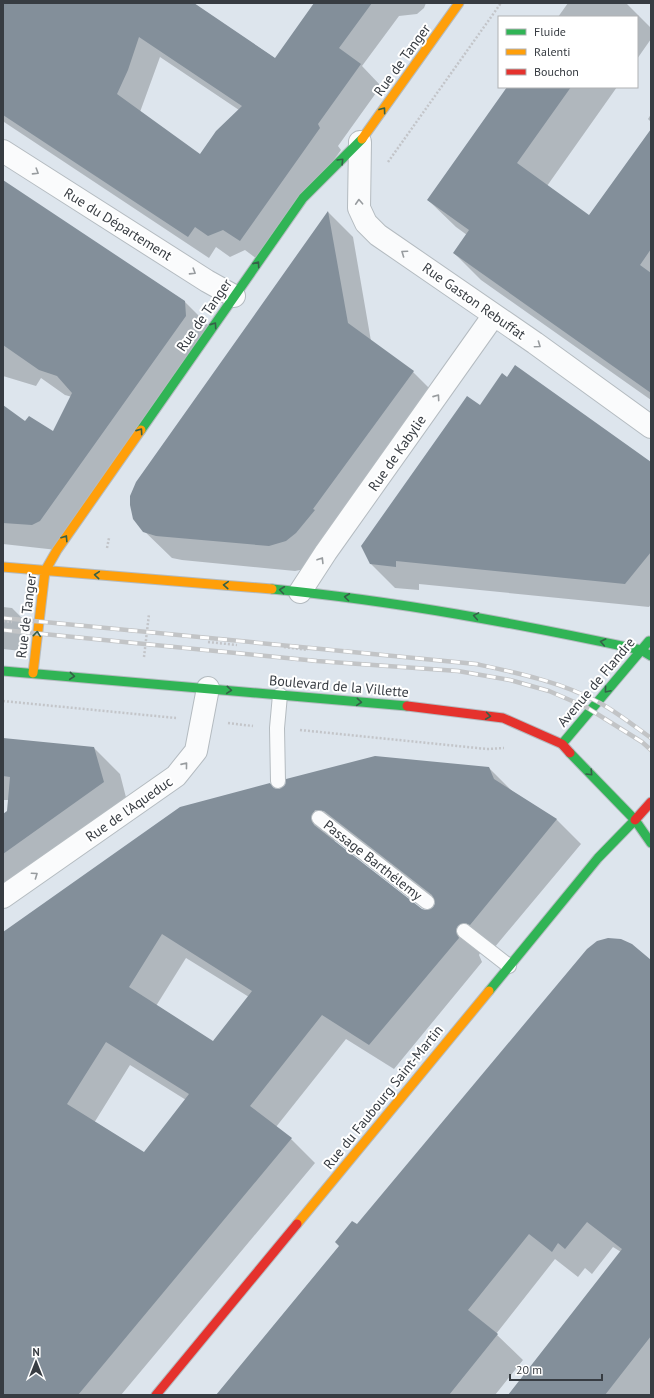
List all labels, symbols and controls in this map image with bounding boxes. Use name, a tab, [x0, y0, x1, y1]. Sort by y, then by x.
legend	[498, 16, 638, 88]
street label: Rue de Tanger	[370, 20, 434, 100]
text: Fluide	[534, 24, 566, 39]
text: Ralenti	[534, 44, 570, 59]
text: Bouchon	[534, 64, 579, 79]
one-way arrow	[378, 107, 386, 114]
one-way arrow	[336, 158, 344, 166]
one-way arrow	[32, 167, 39, 175]
street label: Rue du Département	[61, 184, 176, 265]
one-way arrow	[355, 199, 363, 205]
one-way arrow	[402, 251, 409, 258]
street label: Rue Gaston Rebuffat	[419, 259, 529, 344]
one-way arrow	[252, 261, 260, 268]
one-way arrow	[189, 267, 196, 275]
street label: Rue de Tanger	[172, 275, 236, 355]
one-way arrow	[209, 322, 216, 329]
one-way arrow	[533, 341, 540, 348]
one-way arrow	[432, 394, 439, 401]
street label: Rue de Kabylie	[364, 411, 430, 495]
one-way arrow	[135, 428, 143, 435]
one-way arrow	[61, 535, 68, 542]
one-way arrow	[317, 557, 324, 564]
one-way arrow	[93, 571, 100, 580]
street label: Rue de Tanger	[12, 573, 40, 659]
one-way arrow	[223, 581, 229, 590]
one-way arrow	[279, 586, 285, 595]
one-way arrow	[344, 593, 350, 602]
one-way arrow	[473, 612, 479, 621]
one-way arrow	[32, 631, 41, 637]
street label: Avenue de Flandre	[553, 634, 639, 730]
one-way arrow	[600, 638, 607, 646]
street label: Boulevard de la Villette	[268, 671, 410, 701]
one-way arrow	[69, 672, 75, 681]
one-way arrow	[226, 686, 232, 695]
one-way arrow	[605, 686, 612, 693]
one-way arrow	[356, 697, 362, 706]
one-way arrow	[485, 711, 491, 720]
one-way arrow	[180, 763, 187, 770]
one-way arrow	[585, 768, 592, 775]
street label: Rue de l'Aqueduc	[82, 772, 176, 846]
street label: Passage Barthélemy	[320, 816, 426, 904]
one-way arrow	[31, 872, 38, 880]
street label: Rue du Faubourg Saint-Martin	[319, 1021, 447, 1173]
north arrow	[16, 1342, 56, 1382]
text: N	[32, 1345, 40, 1359]
scale bar	[510, 1356, 602, 1382]
text: 20 m	[516, 1362, 542, 1377]

